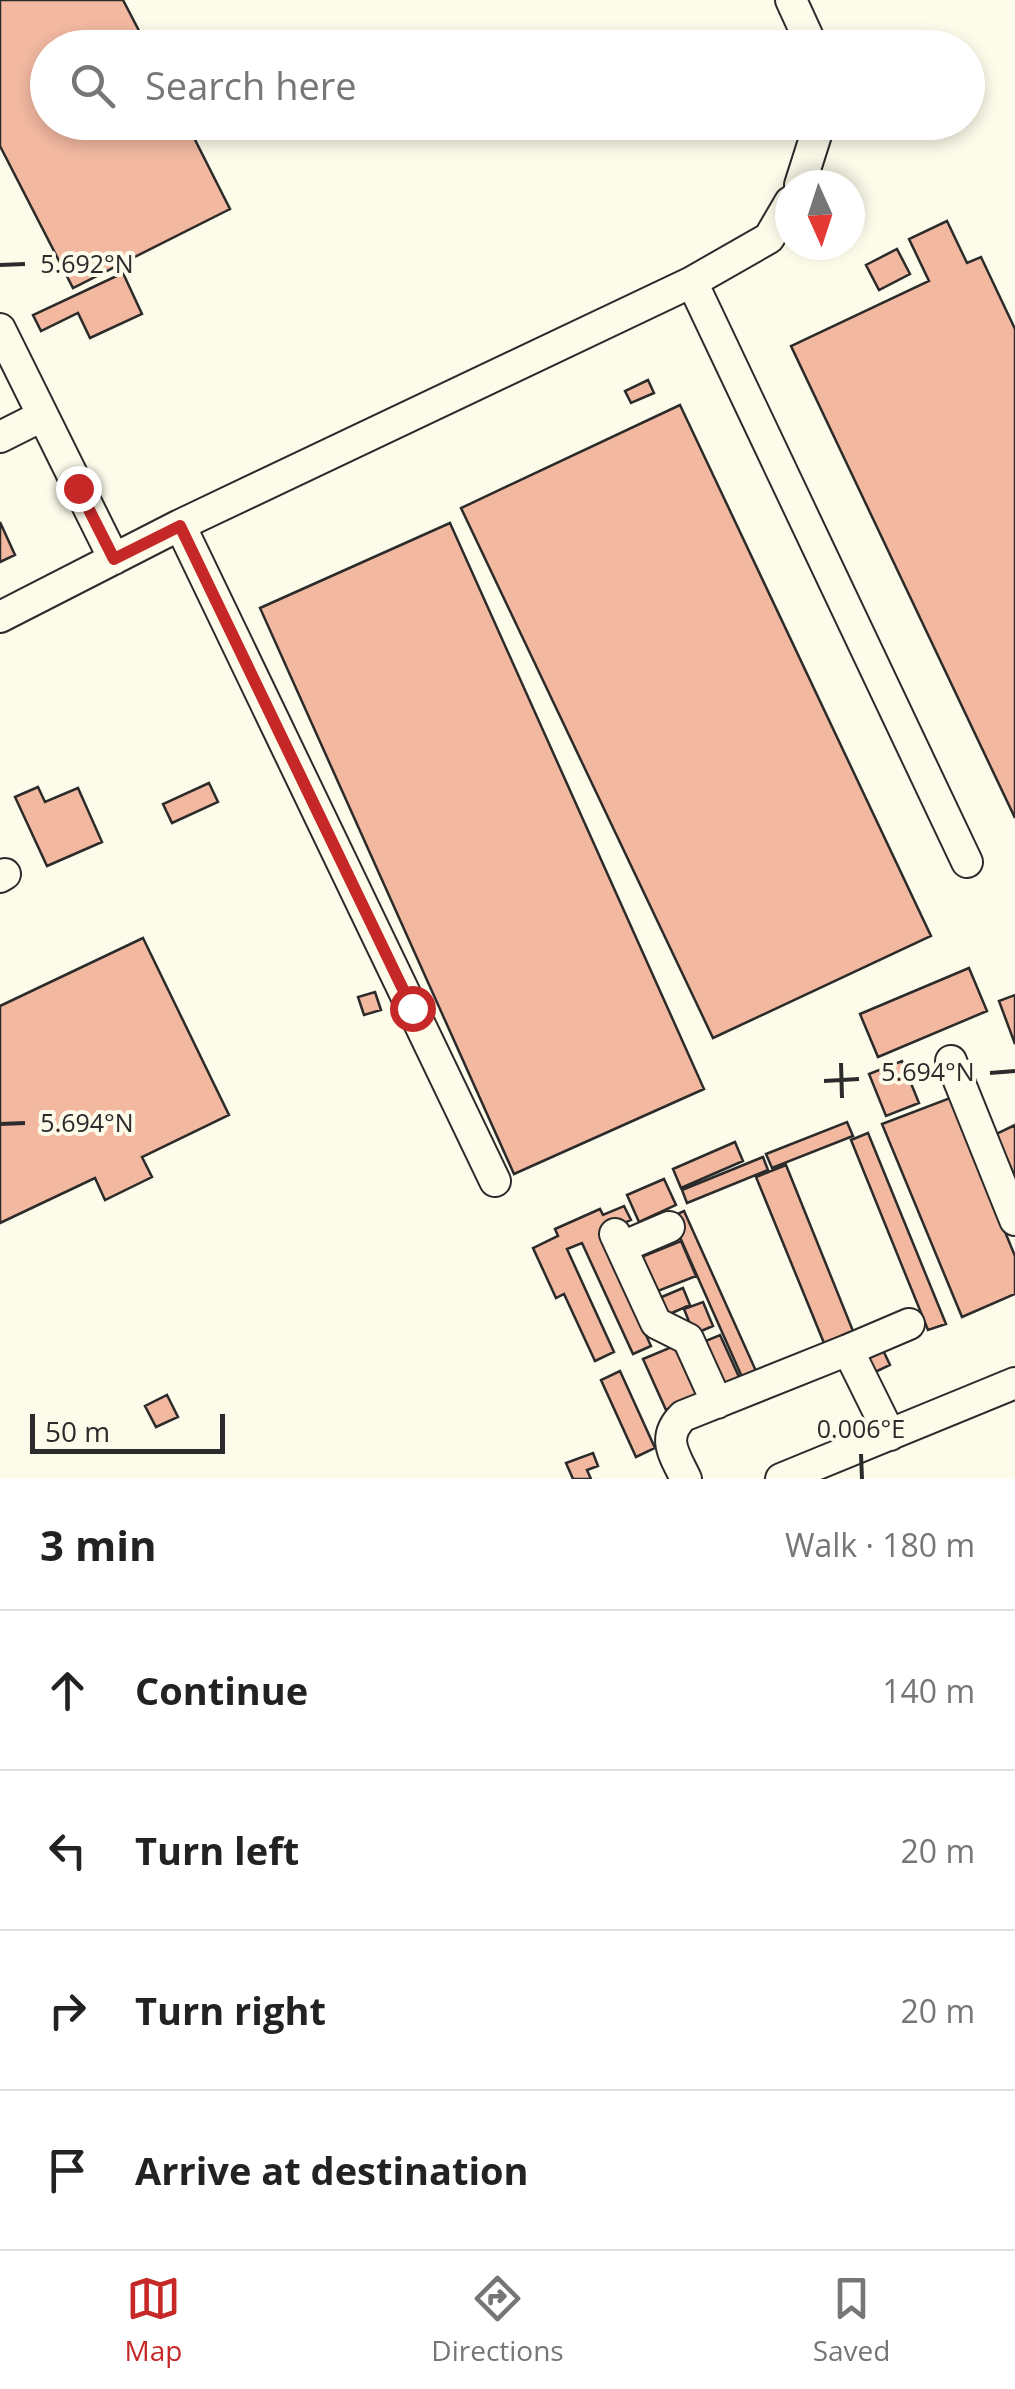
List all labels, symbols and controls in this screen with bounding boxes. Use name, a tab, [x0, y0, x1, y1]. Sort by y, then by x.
search box	[30, 30, 985, 140]
icon: search	[65, 58, 120, 113]
text: Search here	[145, 59, 357, 111]
north arrow	[775, 170, 865, 260]
text: 5.692°N	[40, 246, 134, 280]
route end	[56, 466, 102, 512]
route start	[390, 986, 436, 1032]
text: 5.694°N	[881, 1054, 975, 1088]
text: 5.694°N	[40, 1105, 134, 1139]
scale bar	[30, 1409, 225, 1454]
text: 0.006°E	[817, 1411, 905, 1445]
text: 50 m	[45, 1412, 110, 1450]
text: 3 min	[40, 1516, 157, 1573]
text: Walk · 180 m	[785, 1523, 975, 1566]
icon: ahead	[40, 1663, 95, 1718]
text: Continue	[135, 1664, 308, 1716]
text: 140 m	[882, 1669, 975, 1712]
icon: left	[40, 1823, 95, 1878]
text: Turn left	[135, 1824, 299, 1876]
text: 20 m	[900, 1829, 975, 1872]
icon: right	[40, 1983, 95, 2038]
text: Turn right	[135, 1984, 326, 2036]
text: 20 m	[900, 1989, 975, 2032]
icon: arrive	[40, 2143, 95, 2198]
text: Arrive at destination	[135, 2144, 529, 2196]
tab: Map	[124, 2271, 182, 2369]
tab: Directions	[431, 2271, 564, 2369]
tab: Saved	[813, 2271, 890, 2369]

